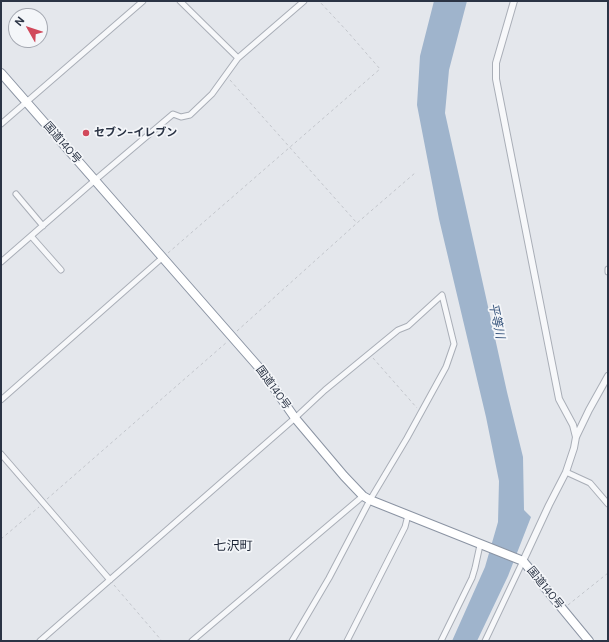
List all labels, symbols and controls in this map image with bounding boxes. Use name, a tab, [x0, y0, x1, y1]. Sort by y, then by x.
north arrow	[8, 8, 48, 48]
text: N	[11, 14, 27, 29]
street label: 国道140号	[40, 120, 84, 166]
place label: セブン-イレブン	[94, 126, 177, 140]
marker: セブン-イレブン	[81, 128, 91, 138]
water label: 平等川	[485, 302, 507, 340]
street label: 国道140号	[253, 364, 293, 412]
district label: 七沢町	[214, 539, 252, 555]
street label: 国道140号	[524, 564, 566, 612]

